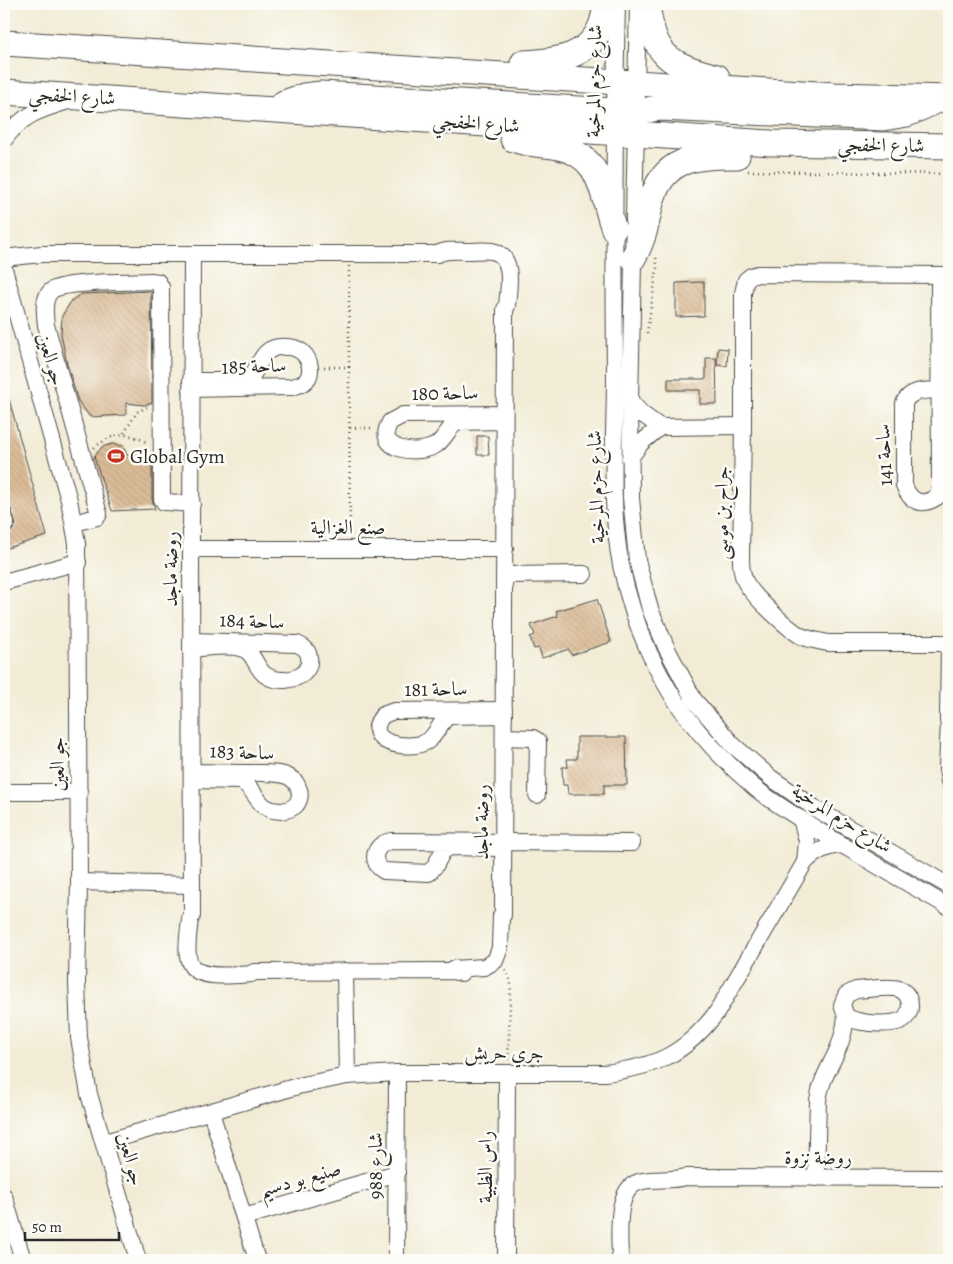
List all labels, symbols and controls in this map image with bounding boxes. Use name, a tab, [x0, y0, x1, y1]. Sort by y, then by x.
street label: شارع حزم المرخية	[580, 24, 612, 138]
street label: شارع الخفجي	[28, 80, 116, 117]
street label: شارع الخفجي	[431, 106, 520, 144]
street label: شارع الخفجي	[837, 131, 925, 164]
street label: جو العين	[31, 329, 71, 389]
street label: ساحة 185	[221, 351, 287, 381]
street label: ساحة 180	[411, 379, 479, 407]
street label: ساحة 141	[869, 423, 899, 487]
street label: شارع حزم المرخية	[581, 430, 615, 544]
place label: Global Gym	[130, 443, 225, 470]
sports icon: Global Gym	[106, 446, 126, 466]
street label: جراح بن موسى	[708, 466, 739, 560]
street label: صنع الغزالية	[311, 514, 385, 545]
street label: روضة ماجد	[157, 531, 184, 607]
street label: ساحة 184	[219, 606, 285, 636]
street label: ساحة 181	[404, 675, 468, 703]
street label: جو العين	[44, 737, 71, 791]
street label: ساحة 183	[209, 737, 275, 767]
street label: شارع حزم المرخية	[785, 777, 897, 863]
street label: روضة ماجد	[468, 784, 495, 860]
street label: جري حريش	[464, 1039, 544, 1068]
street label: جو العين	[111, 1129, 151, 1189]
street label: راس الظبية	[472, 1131, 499, 1203]
street label: شارع 988	[362, 1132, 393, 1200]
street label: روضة نزوة	[784, 1144, 852, 1171]
street label: صنيع بو دسيم	[256, 1154, 346, 1209]
scale bar	[25, 1209, 119, 1241]
text: 50 m	[32, 1217, 62, 1237]

